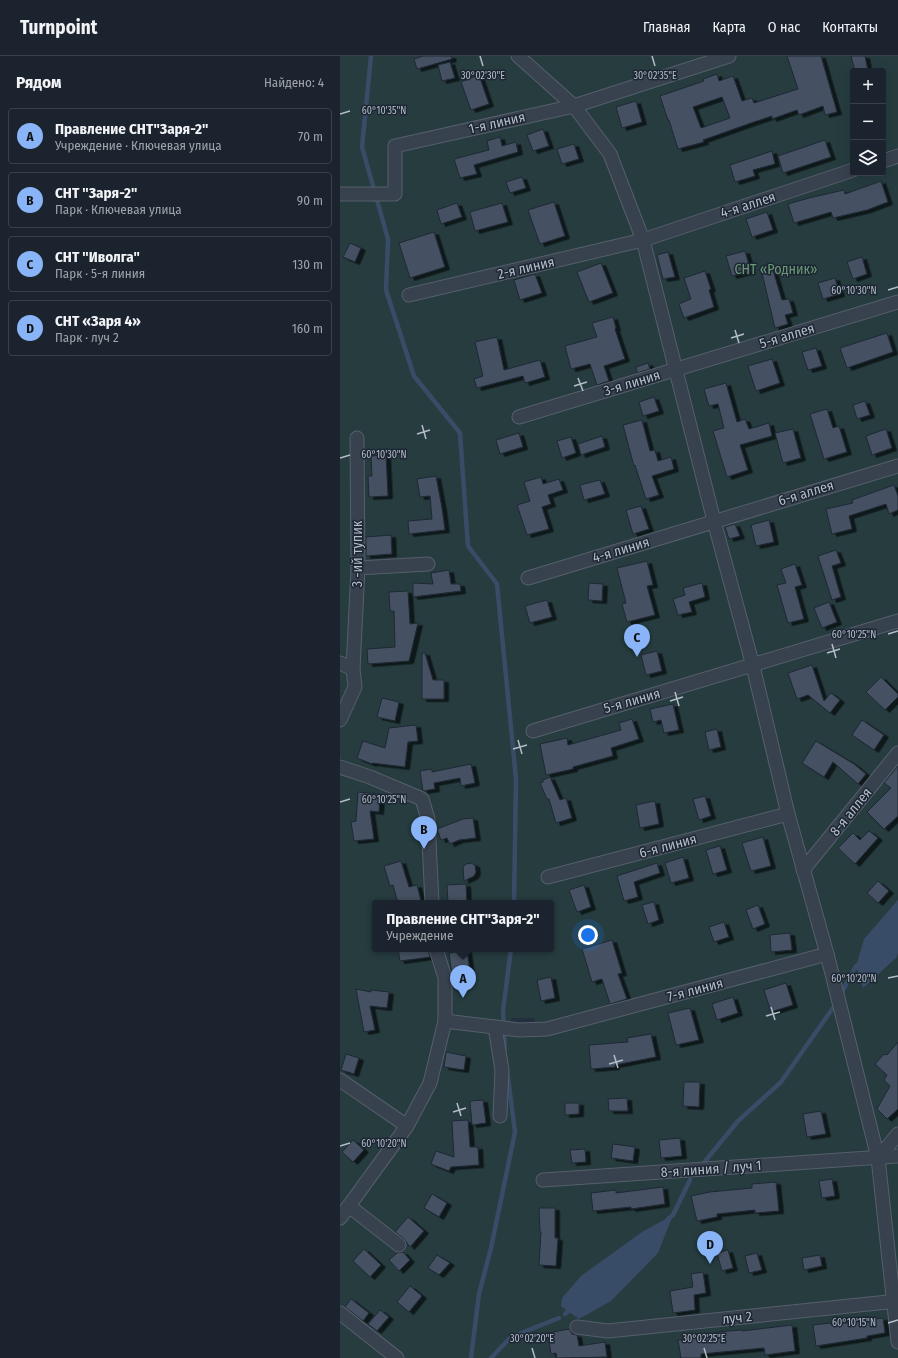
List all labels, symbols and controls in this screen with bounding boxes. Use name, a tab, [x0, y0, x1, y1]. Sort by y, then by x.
text: Turnpoint	[20, 16, 97, 39]
text: Главная	[643, 19, 690, 36]
text: Карта	[712, 19, 746, 36]
text: О нас	[768, 19, 800, 36]
text: Контакты	[822, 19, 878, 36]
map controls	[850, 68, 886, 176]
button: +	[850, 68, 886, 104]
text: 30°02'30"E	[461, 70, 505, 82]
text: 30°02'35"E	[633, 70, 677, 82]
text: Рядом	[16, 72, 61, 93]
text: Найдено: 4	[264, 75, 324, 90]
button: −	[850, 104, 886, 140]
text: 60°10'35"N	[362, 105, 406, 117]
street label: 1-я линия	[467, 108, 527, 138]
text: Правление СНТ"Заря-2"	[55, 120, 208, 138]
text: A	[26, 129, 34, 144]
text: 70 m	[298, 129, 323, 144]
text: Учреждение · Ключевая улица	[55, 138, 222, 153]
button: layers	[850, 140, 886, 176]
text: СНТ "Заря-2"	[55, 184, 137, 202]
street label: 4-я аллея	[718, 188, 778, 222]
text: B	[26, 193, 34, 208]
text: 90 m	[297, 193, 323, 208]
text: Парк · Ключевая улица	[55, 202, 182, 217]
text: СНТ "Иволга"	[55, 248, 140, 266]
street label: 2-я линия	[496, 253, 556, 283]
text: C	[27, 257, 33, 272]
text: 130 m	[292, 257, 323, 272]
park label: СНТ «Родник»	[734, 261, 818, 278]
text: Парк · 5-я линия	[55, 266, 145, 281]
text: 60°10'30"N	[831, 285, 877, 297]
text: СНТ «Заря 4»	[55, 312, 141, 330]
street label: 5-я аллея	[757, 320, 817, 352]
text: D	[26, 321, 34, 336]
text: 160 m	[292, 321, 323, 336]
text: Парк · луч 2	[55, 330, 119, 345]
street label: 3-я линия	[602, 366, 662, 400]
text: 60°10'30"N	[361, 449, 407, 461]
street label: 6-я аллея	[776, 477, 836, 509]
street label: 3 -ий тупик	[349, 520, 366, 587]
street label: 4-я линия	[590, 533, 652, 567]
pin: C	[624, 624, 650, 657]
text: 60°10'25"N	[832, 629, 876, 641]
street label: 5-я линия	[602, 685, 662, 717]
street label: 8-я аллея	[826, 784, 876, 840]
text: 60°10'25"N	[362, 794, 406, 806]
pin: B	[411, 816, 437, 849]
street label: 6-я линия	[637, 830, 699, 862]
popup	[372, 900, 554, 952]
text: Правление СНТ"Заря-2"	[386, 910, 540, 928]
your location	[578, 925, 598, 945]
text: Учреждение	[386, 928, 454, 943]
pin: A	[450, 965, 476, 998]
text: 60°10'20"N	[831, 973, 877, 985]
street label: 7-я линия	[665, 974, 725, 1006]
text: 60°10'20"N	[361, 1138, 407, 1150]
street label: 8-я линия / луч 1	[660, 1157, 762, 1181]
pin: D	[697, 1231, 723, 1264]
street label: луч 2	[721, 1308, 753, 1328]
text: 60°10'15"N	[832, 1317, 876, 1329]
text: 30°02'20"E	[510, 1333, 554, 1345]
text: 30°02'25"E	[682, 1333, 726, 1345]

